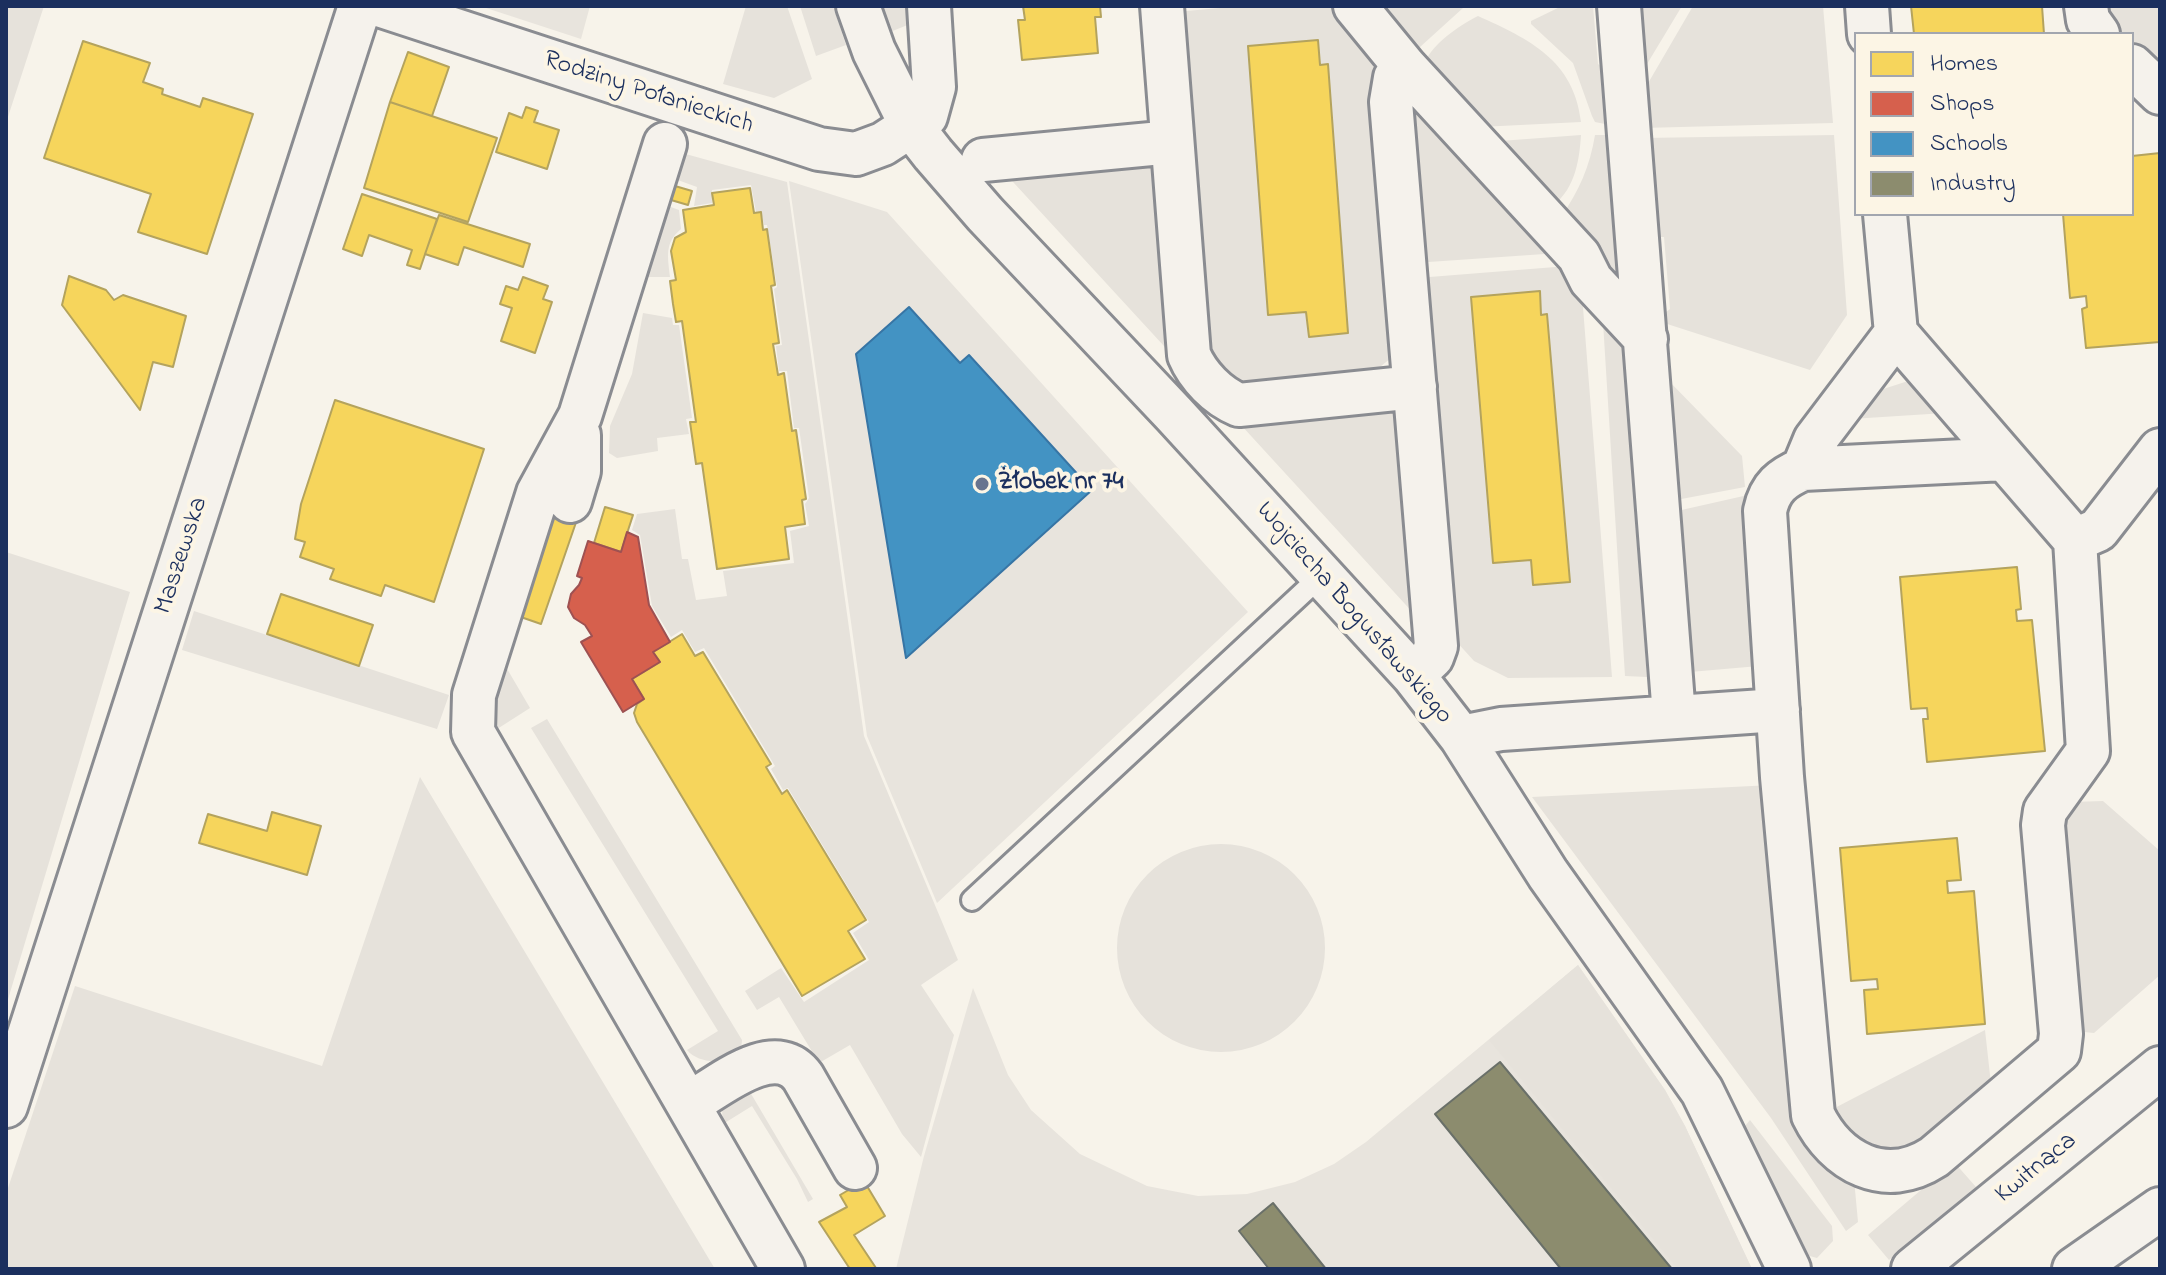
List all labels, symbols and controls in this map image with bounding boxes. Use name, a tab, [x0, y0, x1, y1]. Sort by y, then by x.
legend	[1854, 32, 2134, 216]
street label: Rodziny Połanieckich	[539, 45, 757, 143]
text: Homes	[1930, 47, 1998, 82]
text: Shops	[1930, 87, 1995, 122]
text: Schools	[1930, 127, 2008, 162]
text: Industry	[1930, 167, 2016, 202]
place label: Żłobek nr 74	[998, 468, 1123, 500]
marker: Żłobek nr 74	[973, 475, 991, 493]
street label: Maszewska	[149, 493, 217, 619]
street label: Wojciecha Bogusławskiego	[1248, 496, 1458, 732]
street label: Kwitnąca	[1990, 1127, 2084, 1211]

